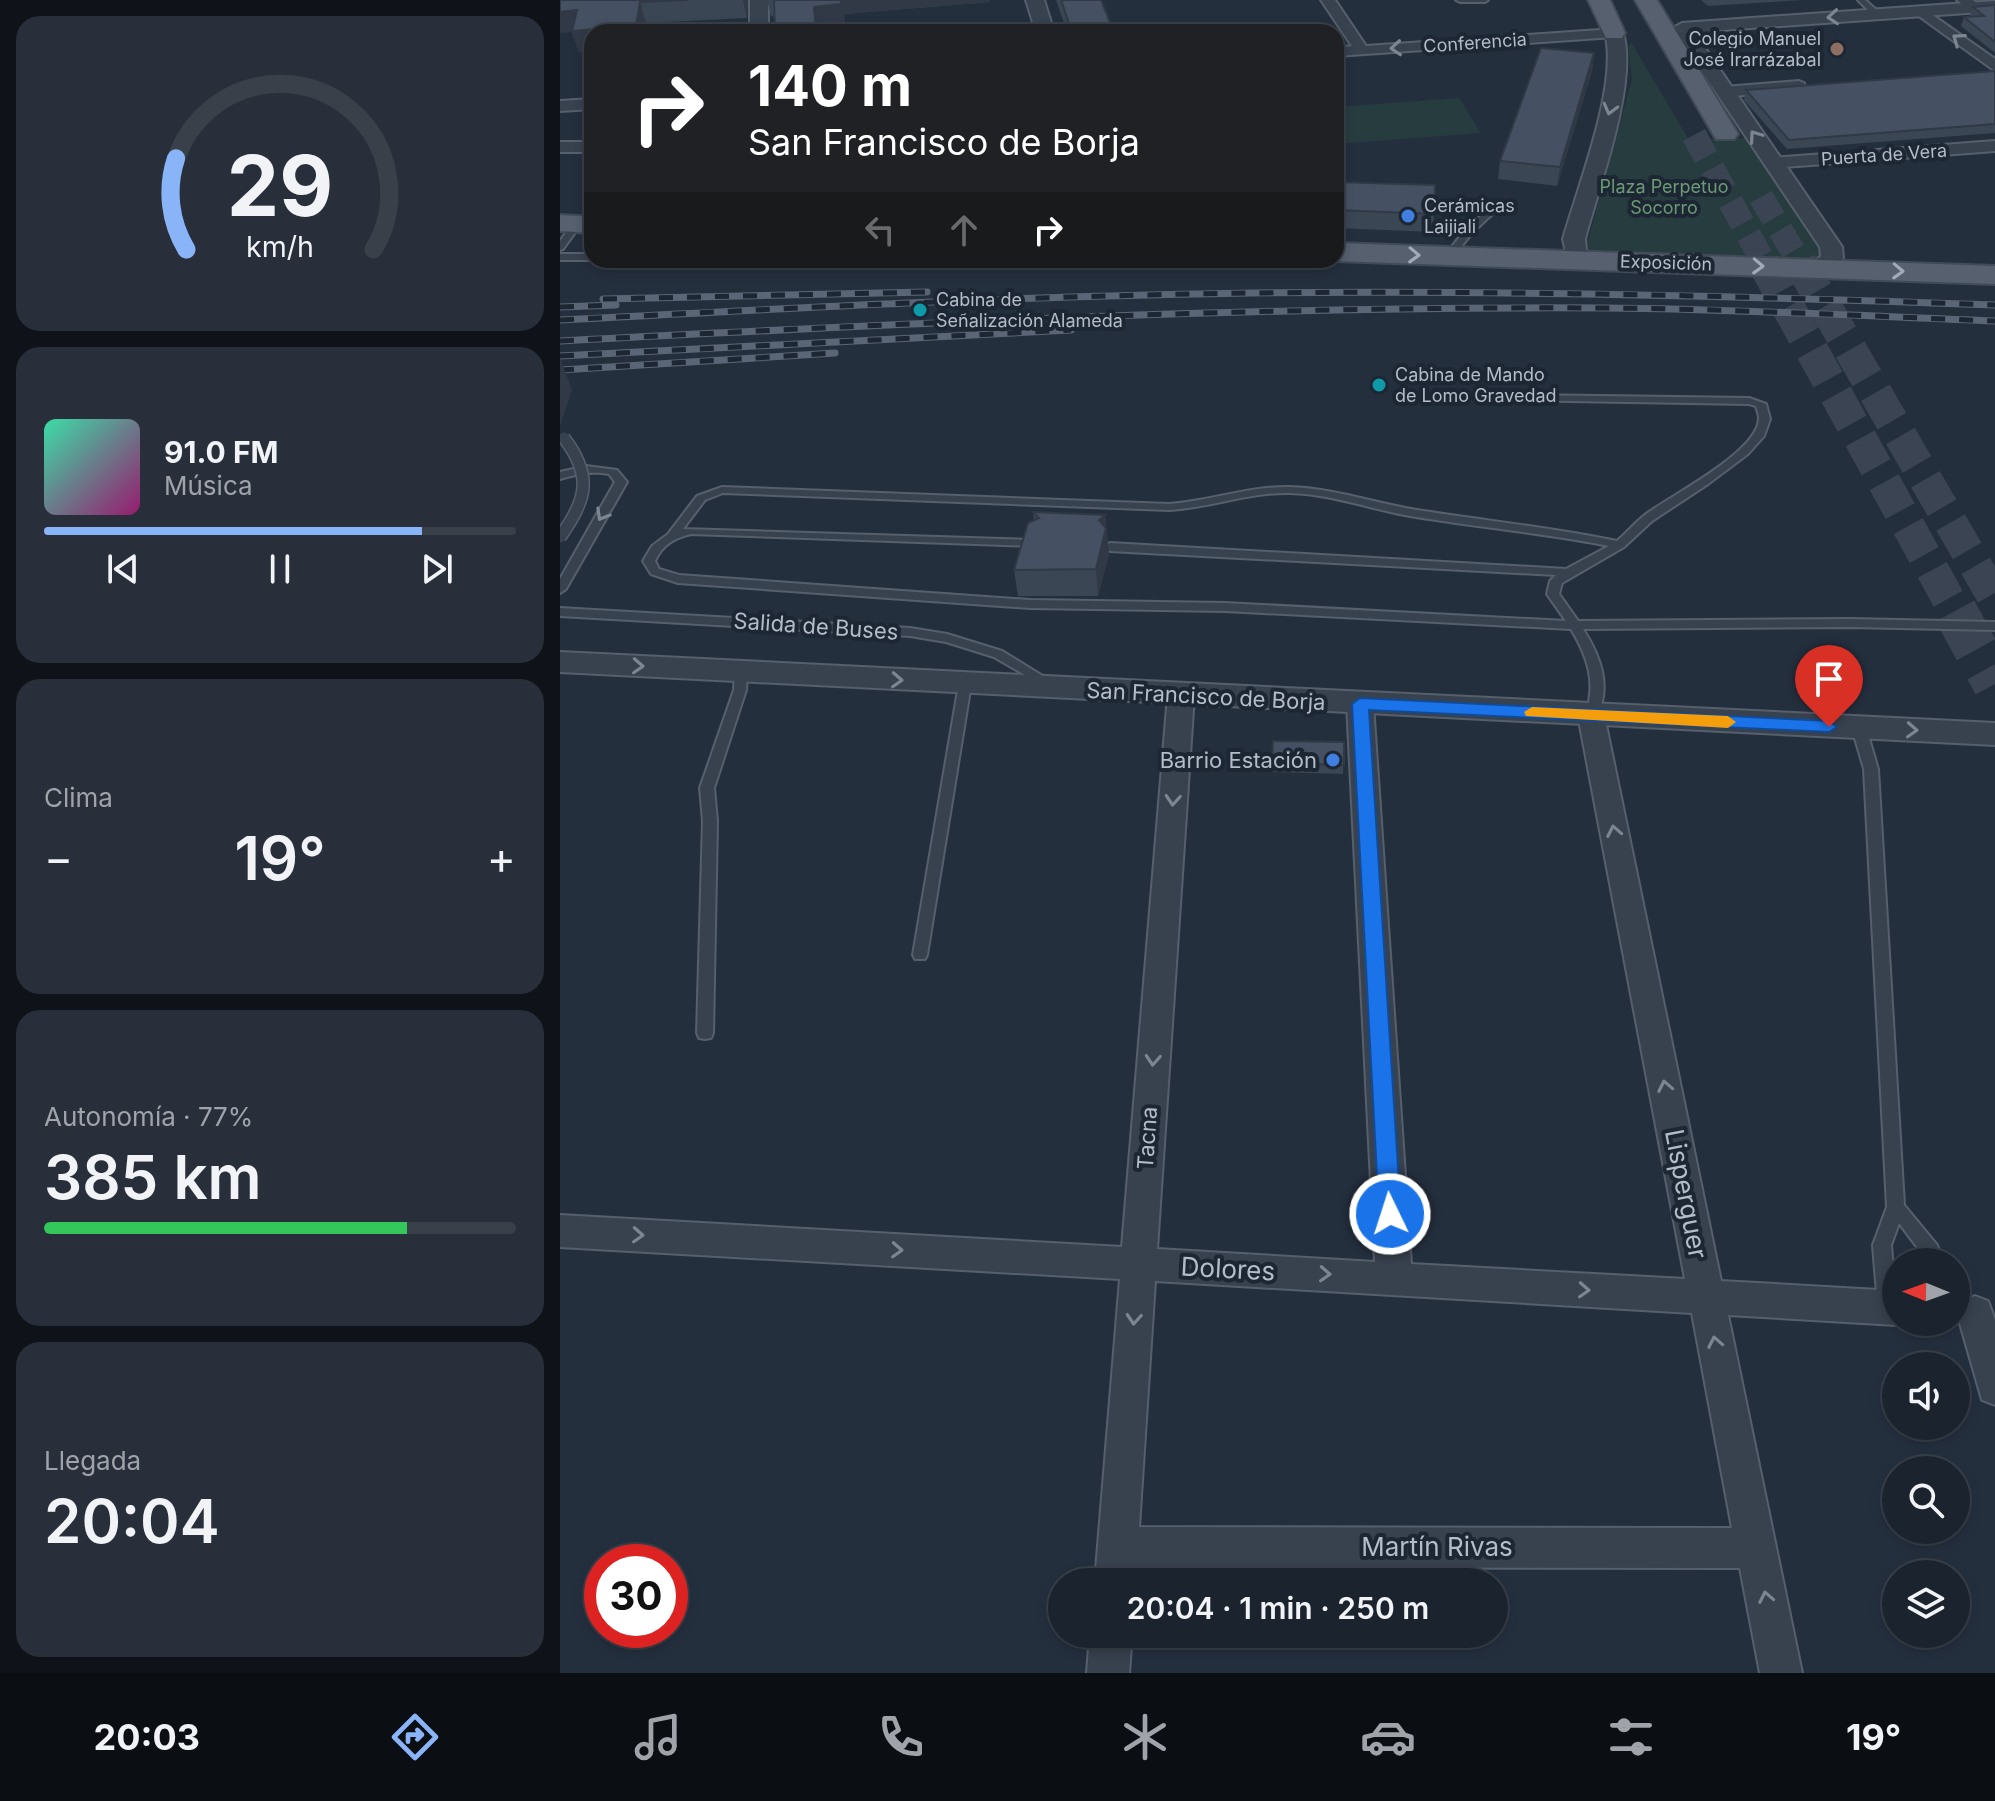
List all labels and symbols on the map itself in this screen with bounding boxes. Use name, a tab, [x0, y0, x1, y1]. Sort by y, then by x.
one-way arrow	[1826, 8, 1839, 25]
street label: Conferencia	[1423, 28, 1527, 57]
place label: Colegio Manuel José Irarrázabal	[1684, 28, 1821, 70]
one-way arrow	[1952, 34, 1967, 48]
one-way arrow	[1389, 39, 1402, 56]
marker: Colegio Manuel José Irarrázabal	[1828, 40, 1846, 58]
one-way arrow	[1603, 101, 1619, 115]
one-way arrow	[1750, 130, 1765, 144]
street label: Puerta de Vera	[1820, 140, 1948, 169]
park label: Plaza Perpetuo Socorro	[1600, 176, 1728, 218]
place label: Cerámicas Laijiali	[1424, 195, 1515, 237]
marker: Cerámicas Laijiali	[1399, 207, 1417, 225]
one-way arrow	[1408, 246, 1421, 263]
street label: Exposición	[1619, 250, 1713, 275]
one-way arrow	[1752, 257, 1765, 274]
one-way arrow	[1892, 262, 1905, 279]
place label: Cabina de Señalización Alameda	[936, 289, 1123, 331]
marker: Cabina de Señalización Alameda	[911, 301, 929, 319]
place label: Cabina de Mando de Lomo Gravedad	[1395, 364, 1557, 406]
marker: Cabina de Mando de Lomo Gravedad	[1370, 376, 1388, 394]
one-way arrow	[596, 506, 612, 521]
street label: Salida de Buses	[733, 607, 899, 645]
pin	[1795, 645, 1863, 727]
one-way arrow	[632, 657, 645, 674]
one-way arrow	[891, 671, 904, 688]
street label: San Francisco de Borja	[1086, 677, 1326, 715]
one-way arrow	[1906, 722, 1919, 739]
place label: Barrio Estación	[1160, 747, 1317, 773]
marker: Barrio Estación	[1324, 751, 1342, 769]
one-way arrow	[1165, 794, 1182, 807]
one-way arrow	[1606, 825, 1623, 839]
one-way arrow	[1145, 1054, 1162, 1067]
one-way arrow	[1657, 1080, 1674, 1093]
street label: Tacna	[1132, 1106, 1162, 1170]
street label: Lisperguer	[1659, 1126, 1714, 1262]
position arrow	[1348, 1172, 1432, 1256]
one-way arrow	[632, 1226, 645, 1243]
one-way arrow	[891, 1241, 904, 1258]
north arrow	[1882, 1248, 1970, 1336]
street label: Dolores	[1180, 1251, 1276, 1286]
one-way arrow	[1319, 1265, 1332, 1282]
one-way arrow	[1578, 1281, 1591, 1298]
one-way arrow	[1126, 1313, 1143, 1326]
one-way arrow	[1707, 1335, 1724, 1349]
street label: Martín Rivas	[1361, 1531, 1513, 1562]
speed limit sign: 30	[584, 1544, 688, 1648]
one-way arrow	[1758, 1590, 1775, 1603]

